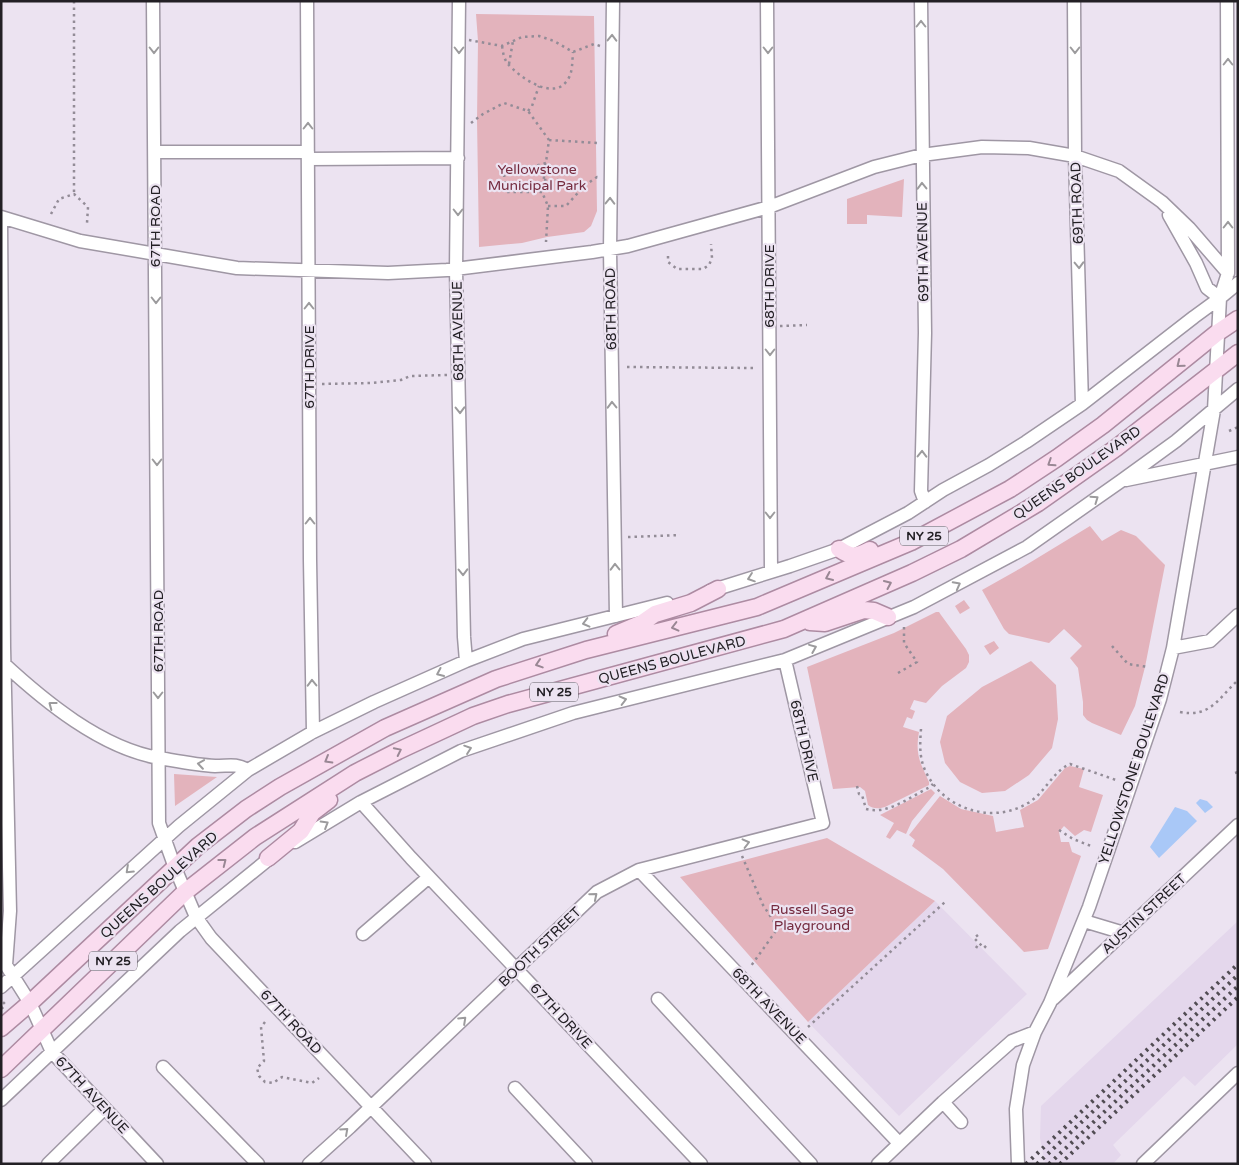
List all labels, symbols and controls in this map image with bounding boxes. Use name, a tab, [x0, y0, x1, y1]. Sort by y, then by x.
one-way arrow	[916, 19, 926, 27]
one-way arrow	[607, 34, 617, 42]
one-way arrow	[149, 46, 159, 54]
one-way arrow	[454, 46, 464, 54]
one-way arrow	[763, 46, 773, 54]
one-way arrow	[1070, 46, 1080, 54]
one-way arrow	[1223, 58, 1233, 66]
one-way arrow	[303, 121, 313, 129]
park label: Yellowstone Municipal Park	[488, 161, 587, 194]
street label: 69TH ROAD	[1067, 162, 1087, 244]
one-way arrow	[917, 182, 927, 190]
street label: 67TH ROAD	[147, 185, 164, 267]
one-way arrow	[605, 197, 615, 204]
street label: 69TH AVENUE	[914, 202, 932, 302]
one-way arrow	[453, 209, 463, 217]
one-way arrow	[1223, 220, 1233, 228]
street label: 68TH DRIVE	[761, 244, 778, 328]
one-way arrow	[1073, 261, 1084, 269]
street label: 68TH ROAD	[602, 268, 620, 350]
street label: 68TH AVENUE	[449, 281, 467, 381]
one-way arrow	[151, 296, 161, 304]
one-way arrow	[304, 301, 314, 309]
street label: 67TH DRIVE	[301, 325, 318, 409]
one-way arrow	[765, 349, 775, 357]
one-way arrow	[1177, 358, 1186, 366]
one-way arrow	[607, 401, 617, 408]
one-way arrow	[454, 406, 465, 414]
street label: QUEENS BOULEVARD	[1010, 422, 1144, 524]
one-way arrow	[917, 449, 927, 457]
one-way arrow	[1047, 456, 1056, 466]
one-way arrow	[152, 459, 162, 467]
one-way arrow	[1090, 496, 1099, 505]
one-way arrow	[765, 512, 775, 519]
one-way arrow	[305, 516, 315, 524]
road number: NY 25	[900, 526, 948, 546]
one-way arrow	[609, 563, 620, 571]
one-way arrow	[458, 569, 468, 577]
one-way arrow	[825, 570, 834, 581]
one-way arrow	[747, 572, 755, 582]
one-way arrow	[883, 579, 892, 590]
one-way arrow	[952, 581, 961, 591]
street label: 67TH ROAD	[150, 590, 167, 672]
one-way arrow	[583, 618, 591, 628]
one-way arrow	[672, 622, 680, 632]
street label: QUEENS BOULEVARD	[596, 632, 748, 688]
one-way arrow	[809, 644, 817, 654]
one-way arrow	[536, 659, 544, 669]
one-way arrow	[436, 667, 445, 678]
street label: YELLOWSTONE BOULEVARD	[1095, 671, 1173, 867]
one-way arrow	[307, 679, 317, 686]
road number: NY 25	[530, 682, 578, 702]
one-way arrow	[153, 692, 163, 699]
one-way arrow	[619, 695, 628, 706]
street label: 68TH DRIVE	[786, 698, 822, 784]
one-way arrow	[48, 702, 58, 711]
one-way arrow	[464, 745, 472, 755]
one-way arrow	[393, 747, 402, 757]
one-way arrow	[324, 754, 333, 764]
one-way arrow	[197, 759, 205, 769]
one-way arrow	[319, 821, 328, 831]
street label: QUEENS BOULEVARD	[97, 828, 221, 942]
one-way arrow	[741, 838, 749, 848]
one-way arrow	[217, 859, 226, 867]
one-way arrow	[126, 864, 135, 873]
street label: AUSTIN STREET	[1098, 870, 1190, 957]
one-way arrow	[588, 892, 597, 901]
park label: Russell Sage Playground	[770, 901, 854, 934]
street label: BOOTH STREET	[495, 903, 585, 991]
road number: NY 25	[89, 951, 137, 970]
street label: 68TH AVENUE	[728, 964, 810, 1048]
street label: 67TH DRIVE	[526, 980, 596, 1052]
street label: 67TH ROAD	[257, 986, 325, 1058]
one-way arrow	[458, 1017, 467, 1026]
street label: 67TH AVENUE	[52, 1053, 132, 1137]
one-way arrow	[340, 1128, 349, 1137]

